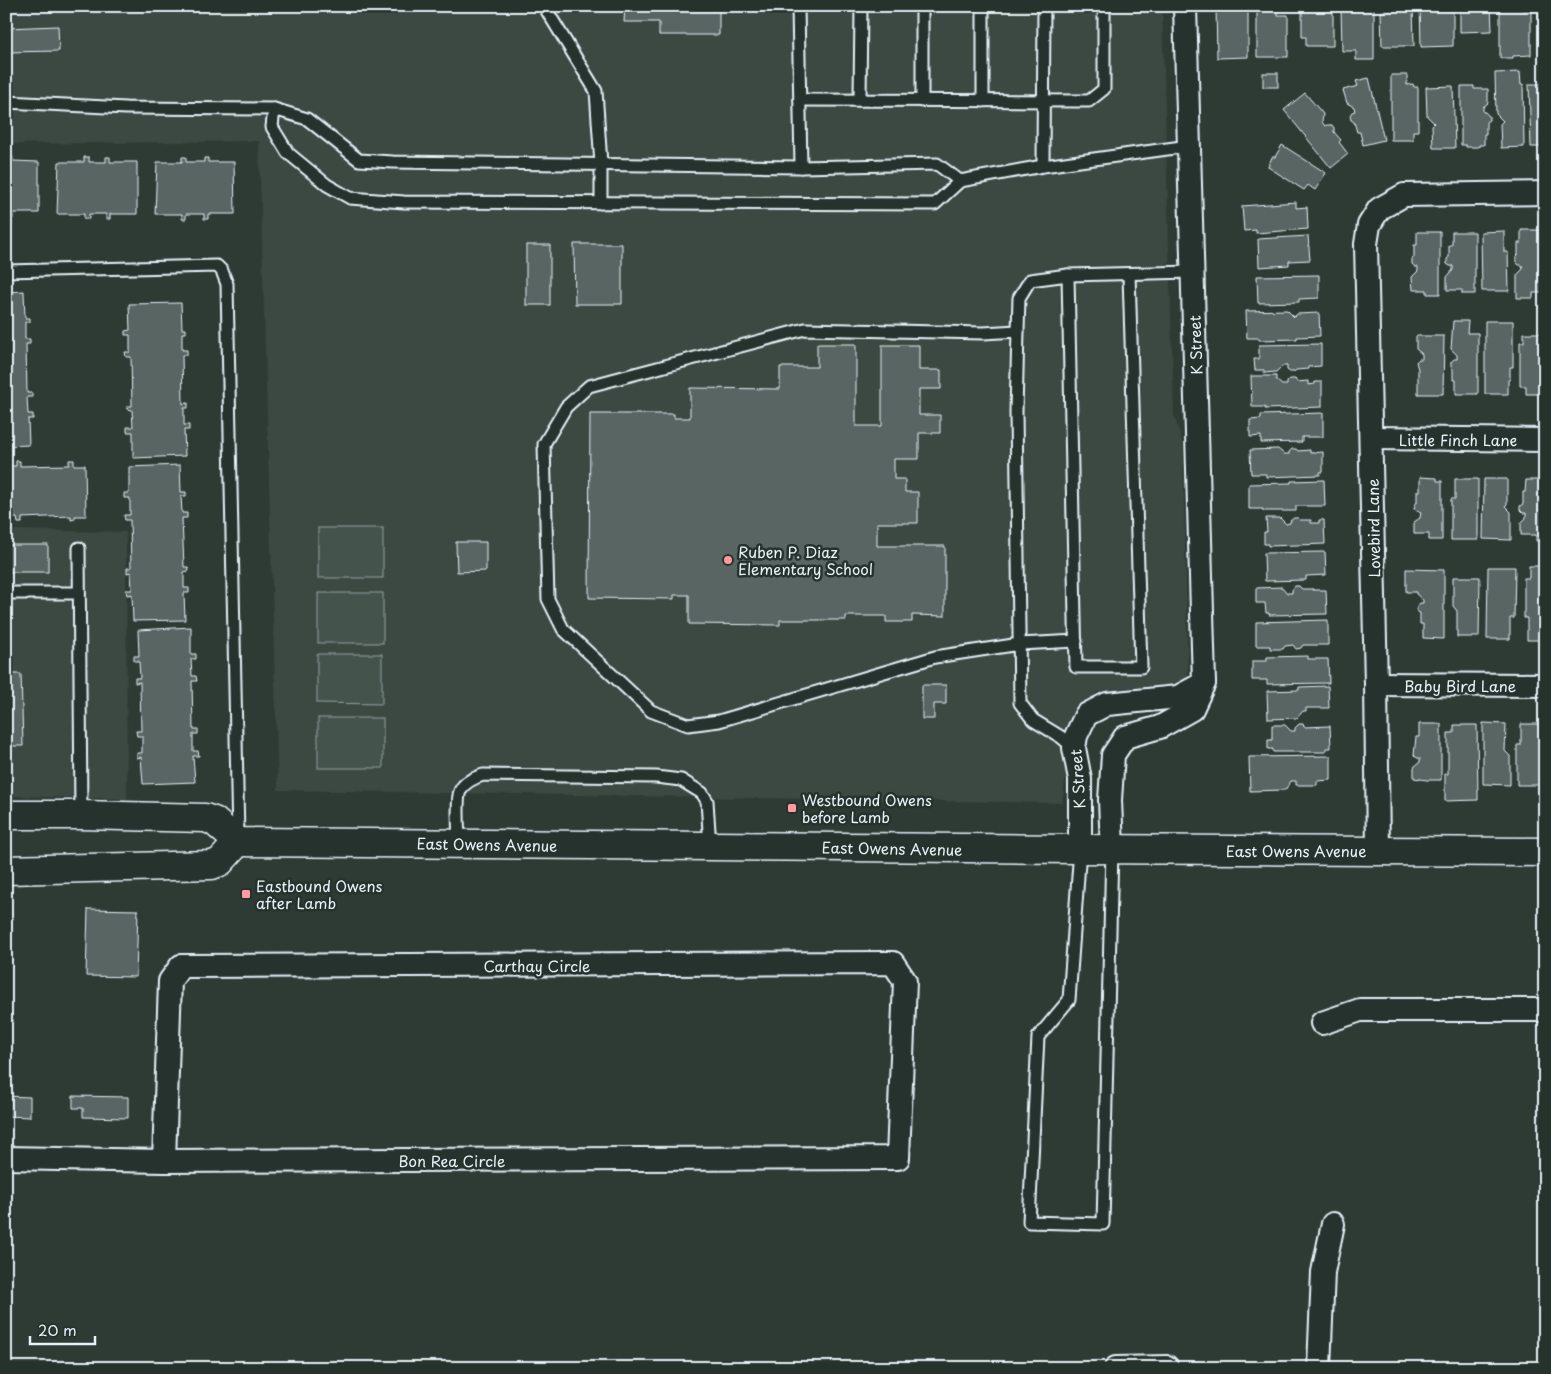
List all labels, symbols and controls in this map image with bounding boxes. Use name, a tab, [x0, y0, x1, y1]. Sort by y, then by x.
street label: K Street	[1182, 315, 1208, 375]
street label: Little Finch Lane	[1399, 428, 1518, 451]
street label: Lovebird Lane	[1361, 478, 1385, 578]
place label: Ruben P. Diaz Elementary School	[738, 540, 873, 580]
marker: Ruben P. Diaz Elementary School	[722, 554, 734, 566]
street label: Baby Bird Lane	[1404, 674, 1516, 697]
street label: K Street	[1063, 749, 1091, 809]
place label: Westbound Owens before Lamb	[802, 788, 932, 828]
marker: Westbound Owens before Lamb	[786, 802, 798, 814]
street label: East Owens Avenue	[416, 831, 558, 857]
street label: East Owens Avenue	[821, 835, 963, 861]
street label: East Owens Avenue	[1226, 839, 1366, 862]
place label: Eastbound Owens after Lamb	[256, 874, 382, 914]
marker: Eastbound Owens after Lamb	[240, 888, 252, 900]
street label: Carthay Circle	[483, 954, 591, 977]
street label: Bon Rea Circle	[399, 1149, 505, 1172]
scale bar	[30, 1314, 95, 1346]
text: 20 m	[38, 1318, 77, 1341]

